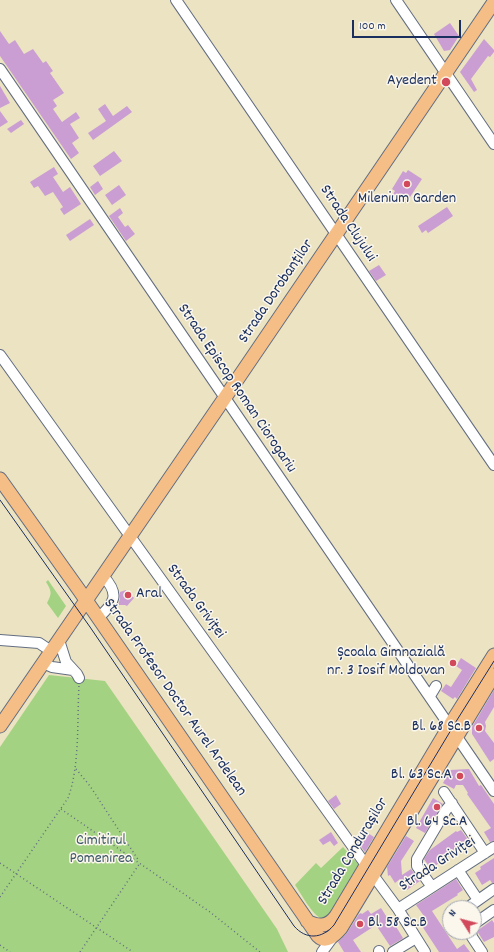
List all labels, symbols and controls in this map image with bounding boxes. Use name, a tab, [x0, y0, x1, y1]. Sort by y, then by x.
scale bar	[354, 12, 463, 38]
text: 100 m	[359, 18, 386, 35]
place label: Ayedent	[387, 72, 437, 92]
marker: Ayedent	[440, 76, 452, 88]
marker: Milenium Garden	[402, 179, 412, 189]
street label: Strada Clujului	[314, 182, 380, 266]
place label: Milenium Garden	[358, 190, 456, 210]
street label: Strada Dorobanților	[235, 236, 319, 348]
street label: Strada Episcop Roman Ciorogariu	[172, 301, 300, 477]
street label: Strada Griviței	[162, 561, 228, 643]
place label: Aral	[136, 585, 162, 605]
marker: Aral	[123, 590, 133, 600]
street label: Strada Profesor Doctor Aurel Ardelean	[98, 595, 250, 801]
place label: Școala Gimnazială nr. 3 Iosif Moldovan	[327, 644, 445, 682]
marker: Școala Gimnazială nr. 3 Iosif Moldovan	[448, 658, 458, 668]
place label: Bl. 68 Sc.B	[412, 718, 471, 738]
marker: Bl. 68 Sc.B	[474, 723, 484, 733]
place label: Bl. 63 Sc.A	[391, 766, 452, 786]
marker: Bl. 63 Sc.A	[455, 771, 465, 781]
street label: Strada Condurașilor	[314, 795, 394, 909]
marker: Bl. 64 Sc.A	[432, 802, 442, 812]
place label: Bl. 64 Sc.A	[407, 813, 467, 833]
park label: Cimitirul Pomenirea	[69, 832, 133, 870]
street label: Strada Griviței	[396, 833, 480, 897]
north arrow	[442, 900, 482, 940]
text: N	[445, 907, 461, 920]
place label: Bl. 58 Sc.B	[368, 914, 427, 934]
marker: Bl. 58 Sc.B	[355, 919, 365, 929]

